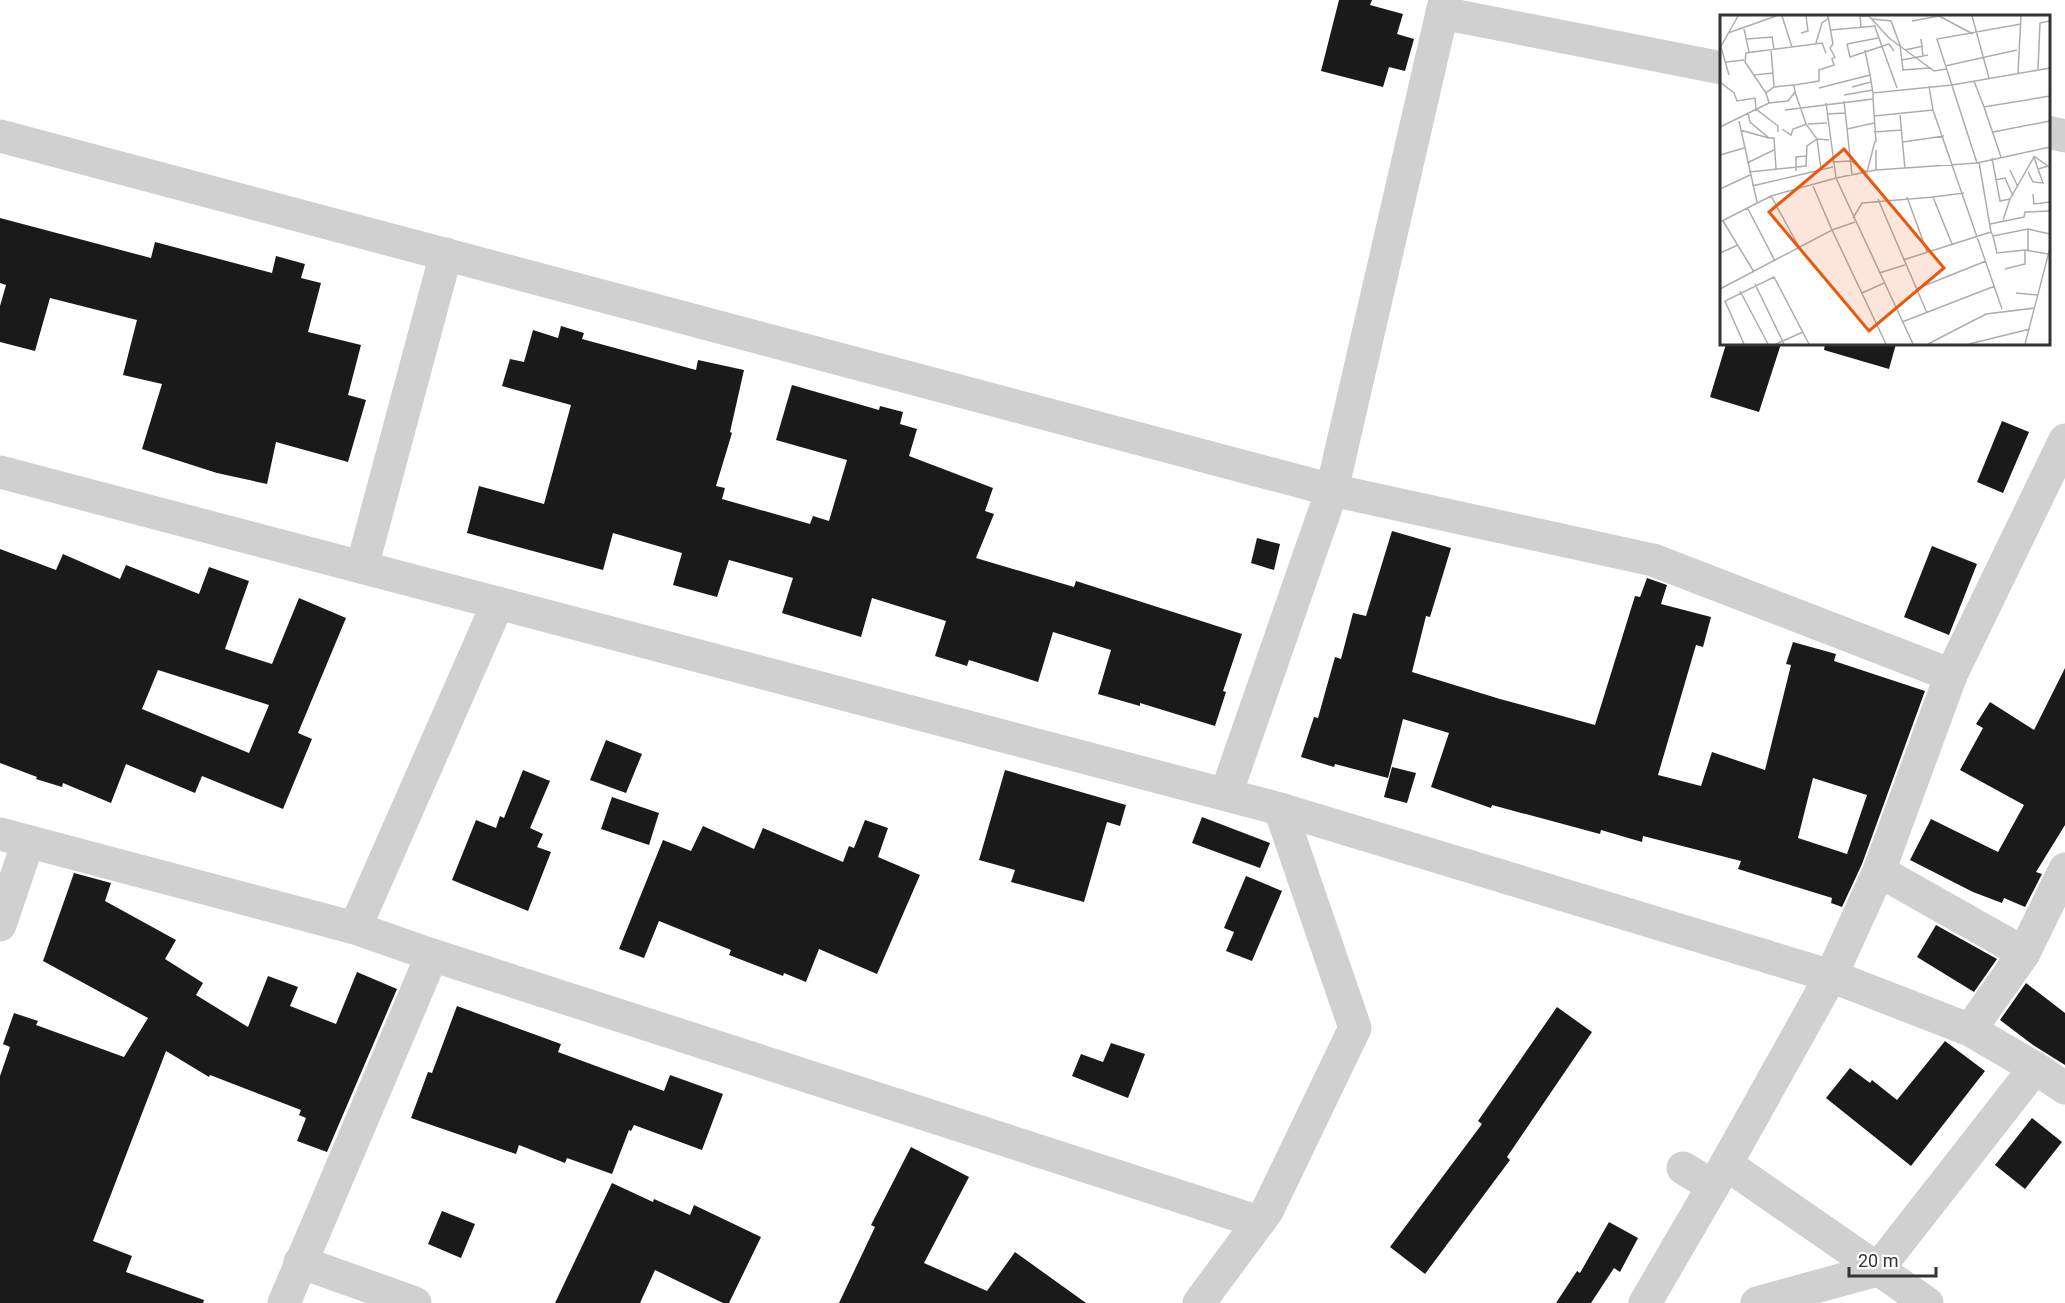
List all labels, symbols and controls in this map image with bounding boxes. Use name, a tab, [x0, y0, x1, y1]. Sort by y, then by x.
inset map	[1720, 15, 2050, 345]
scale bar	[1849, 1240, 1936, 1278]
text: 20 m	[1858, 1250, 1898, 1271]

